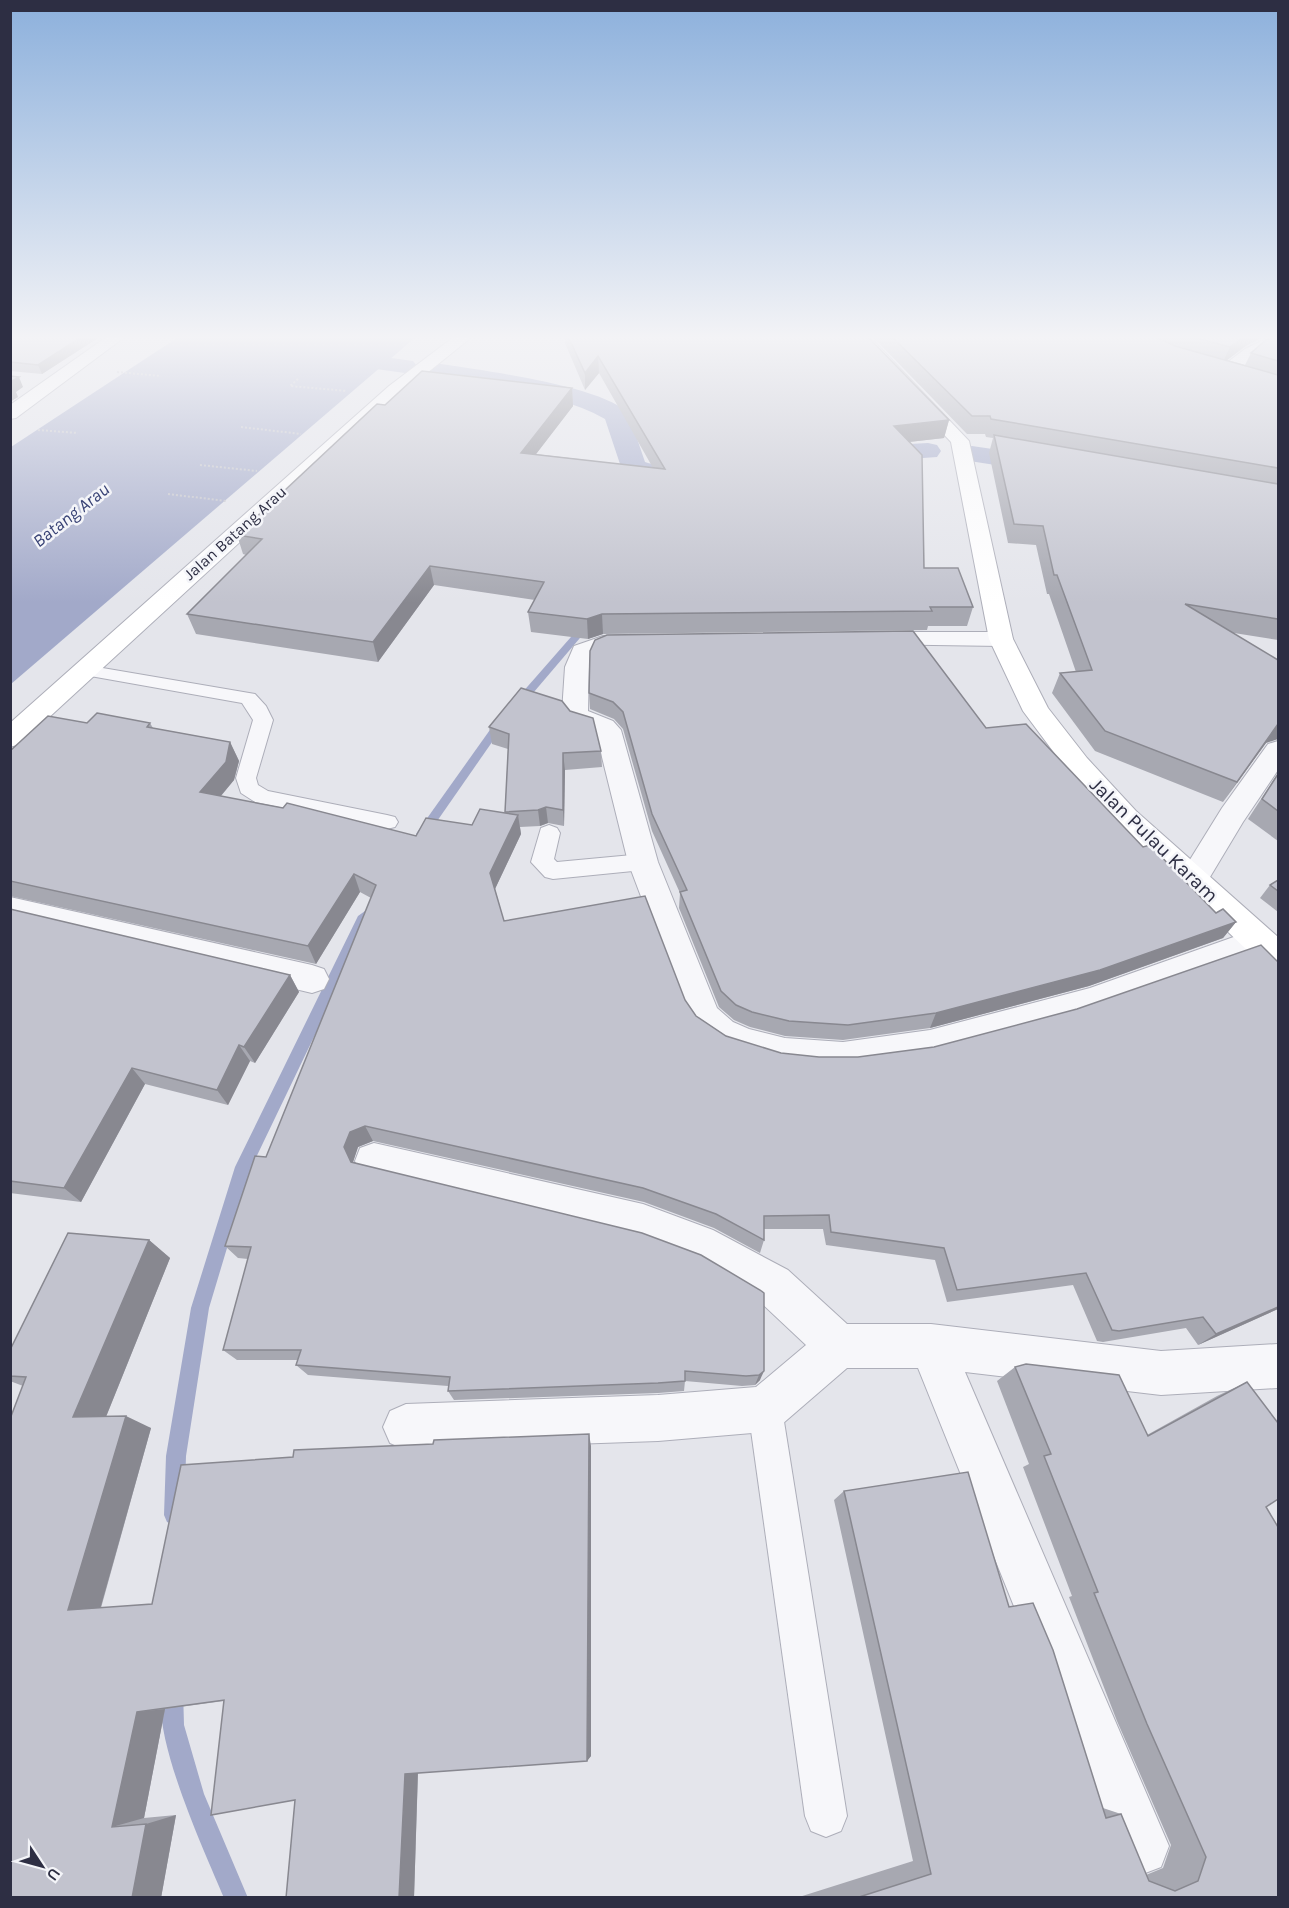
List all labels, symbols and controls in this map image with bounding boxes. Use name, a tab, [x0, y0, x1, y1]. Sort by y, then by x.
water label: Batang Arau	[28, 478, 114, 552]
street label: Jalan Batang Arau	[180, 482, 290, 584]
street label: Jalan Pulau Karam	[1085, 773, 1223, 907]
north arrow	[12, 1836, 72, 1896]
text: U	[43, 1864, 65, 1885]

